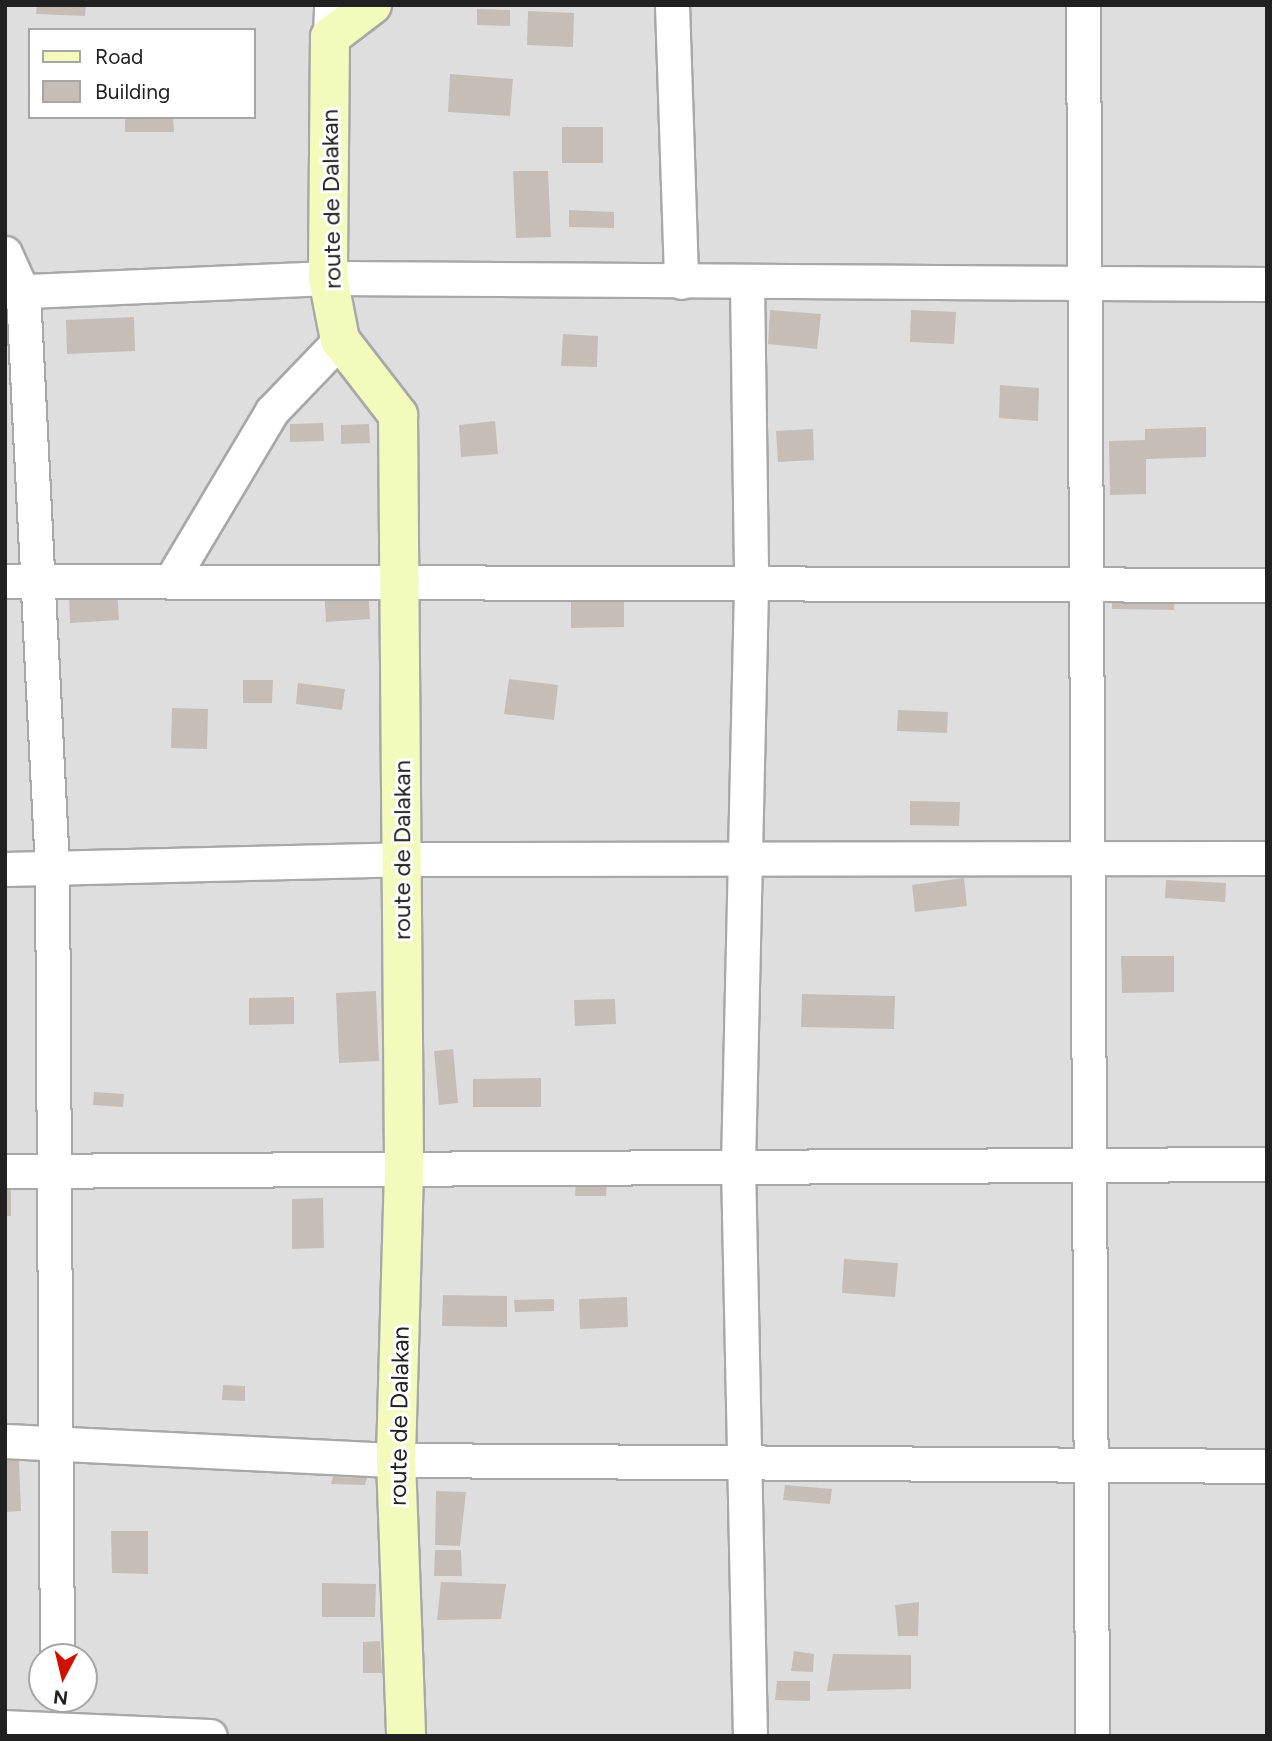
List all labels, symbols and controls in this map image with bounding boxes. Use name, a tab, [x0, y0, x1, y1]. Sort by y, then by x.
legend	[28, 28, 256, 119]
text: Road	[95, 44, 143, 69]
text: Building	[95, 79, 170, 104]
street label: route de Dalakan	[315, 109, 347, 289]
street label: route de Dalakan	[388, 760, 416, 940]
street label: route de Dalakan	[383, 1326, 415, 1506]
north arrow	[28, 1643, 98, 1713]
text: N	[52, 1685, 69, 1710]

